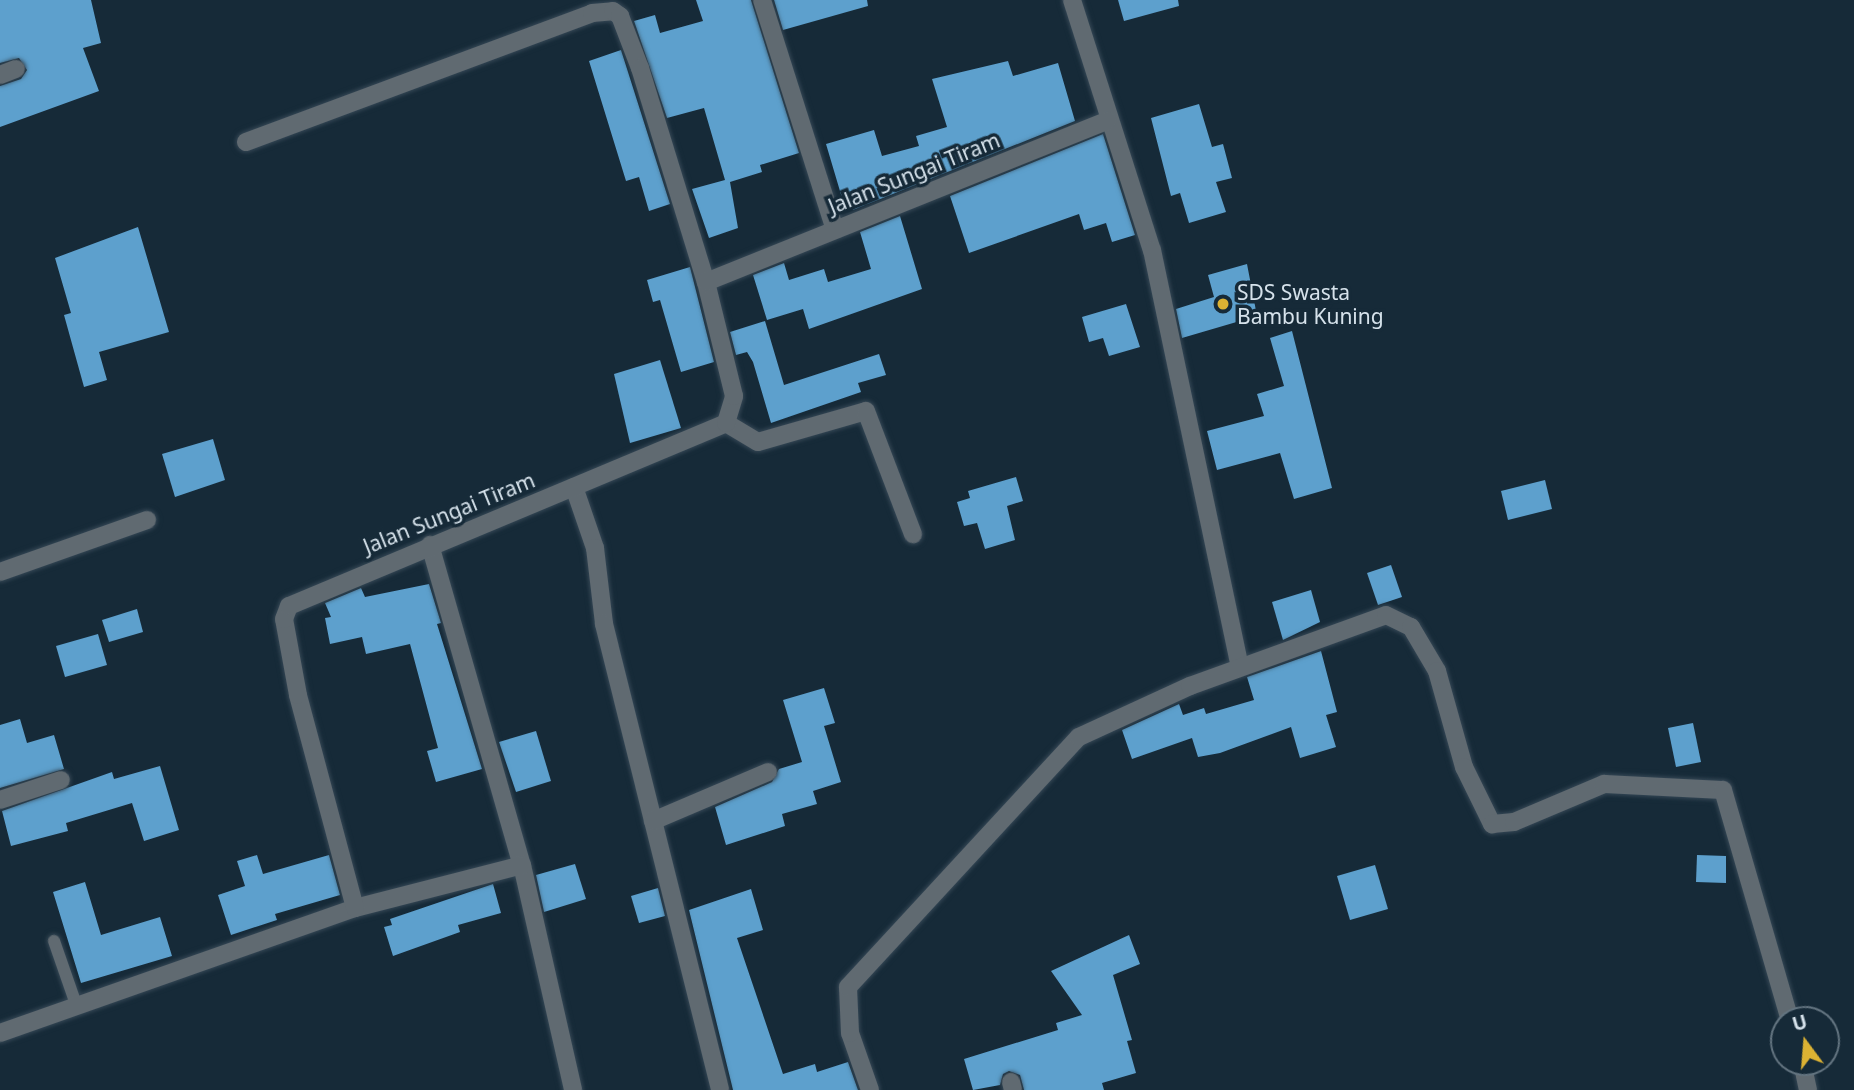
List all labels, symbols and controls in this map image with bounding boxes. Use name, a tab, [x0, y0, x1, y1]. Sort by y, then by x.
street label: Jalan Sungai Tiram	[824, 127, 1004, 219]
place label: SDS Swasta Bambu Kuning	[1237, 279, 1384, 329]
marker: SDS Swasta Bambu Kuning	[1215, 296, 1231, 312]
street label: Jalan Sungai Tiram	[359, 467, 539, 559]
north arrow	[1770, 1006, 1840, 1076]
text: U	[1789, 1008, 1810, 1037]

